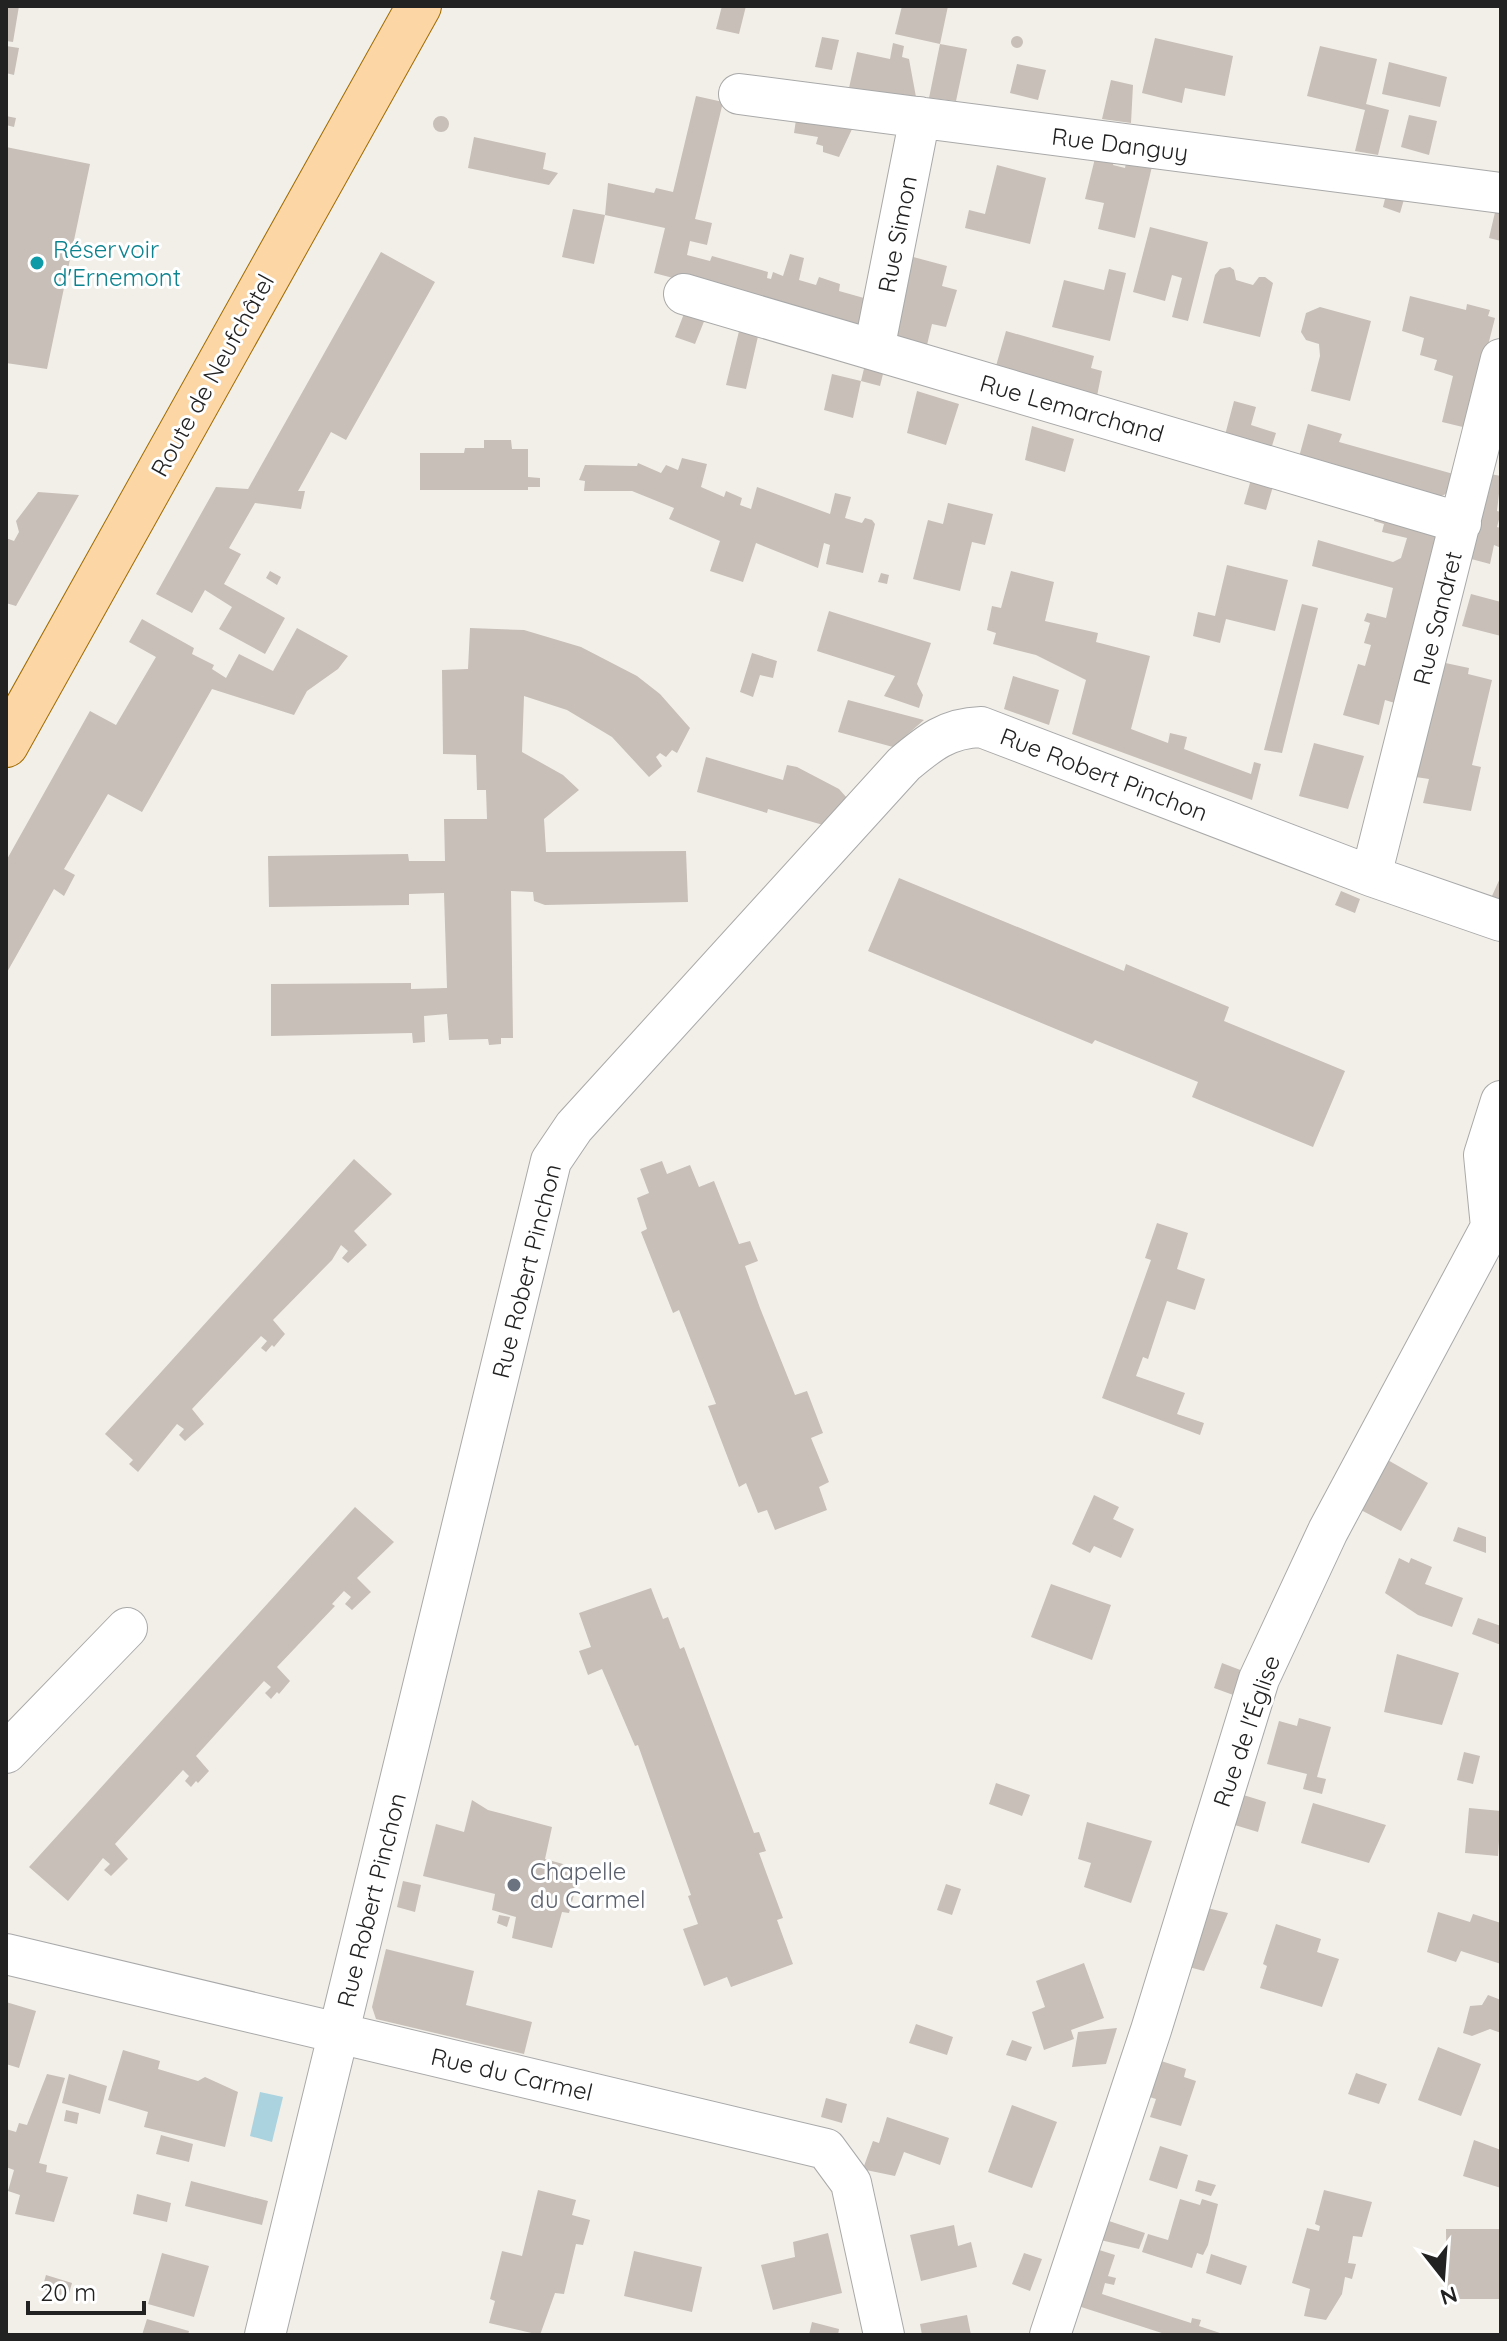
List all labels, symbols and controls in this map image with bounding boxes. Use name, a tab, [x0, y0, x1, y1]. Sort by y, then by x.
street label: Rue Danguy	[1050, 121, 1190, 167]
street label: Rue Simon	[871, 173, 923, 295]
place label: Réservoir d'Ernemont	[53, 234, 181, 292]
marker: Réservoir d'Ernemont	[28, 254, 46, 272]
street label: Route de Neufchâtel	[144, 268, 280, 482]
street label: Rue Lemarchand	[976, 367, 1168, 449]
street label: Rue Sandret	[1406, 548, 1468, 688]
street label: Rue Robert Pinchon	[996, 721, 1212, 827]
street label: Rue Robert Pinchon	[485, 1161, 567, 1381]
street label: Rue de l'Église	[1206, 1651, 1286, 1811]
street label: Rue Robert Pinchon	[330, 1790, 412, 2010]
place label: Chapelle du Carmel	[530, 1856, 646, 1914]
marker: Chapelle du Carmel	[505, 1876, 523, 1894]
street label: Rue du Carmel	[428, 2041, 596, 2107]
north arrow	[1403, 2237, 1483, 2317]
scale bar	[28, 2265, 144, 2315]
text: 20 m	[40, 2277, 96, 2307]
text: N	[1437, 2280, 1461, 2312]

